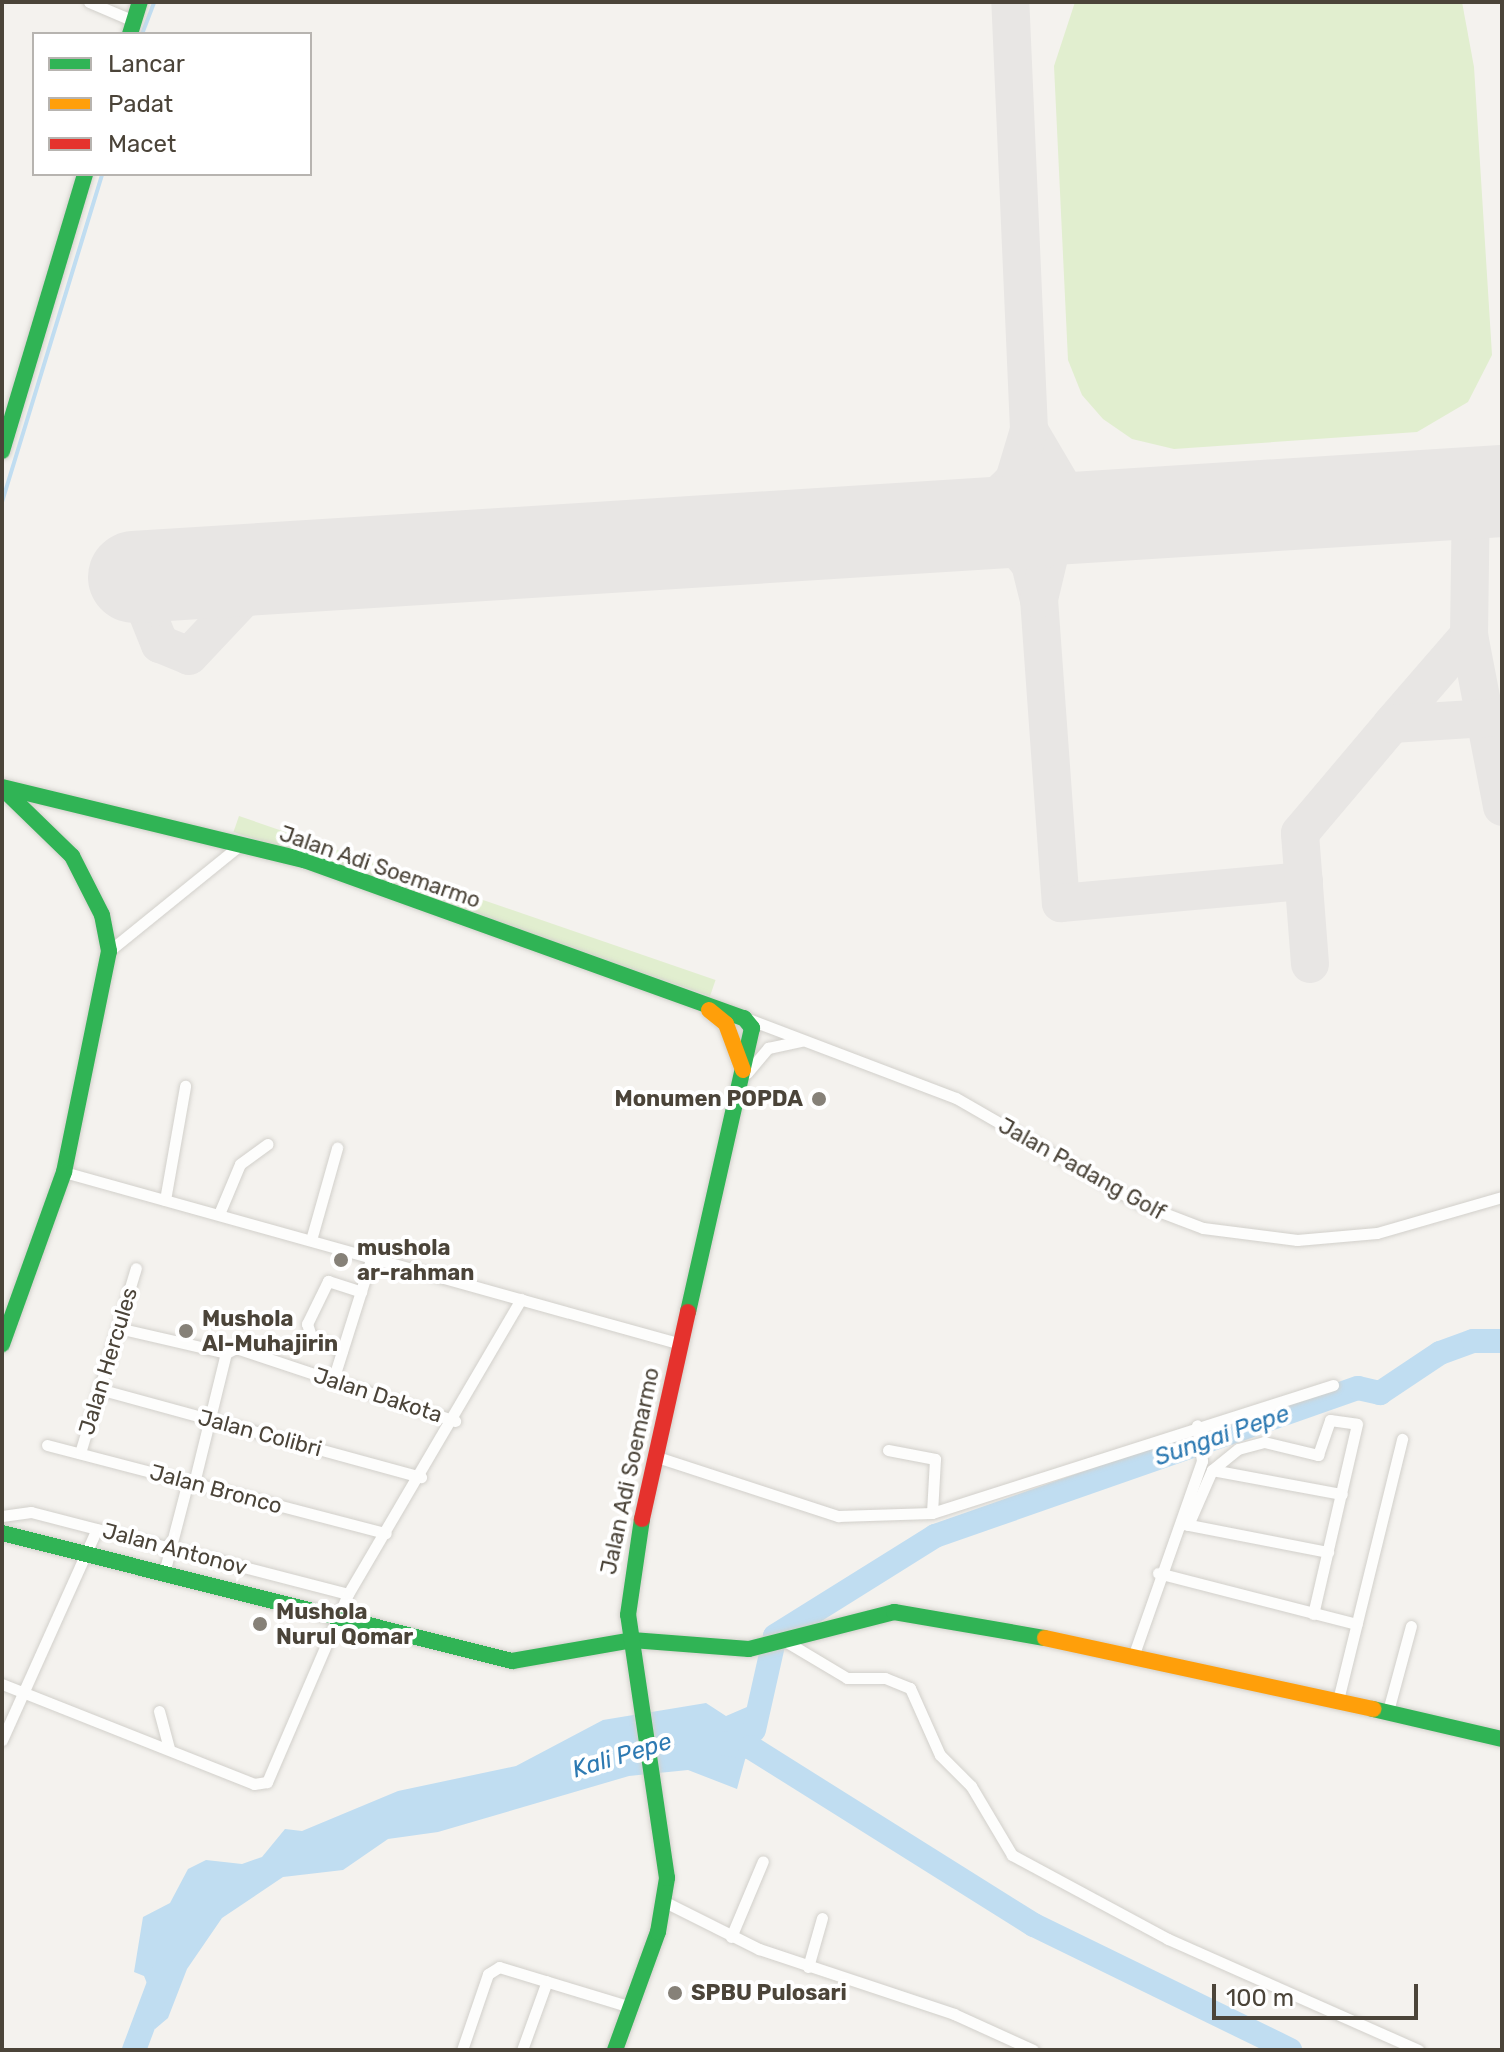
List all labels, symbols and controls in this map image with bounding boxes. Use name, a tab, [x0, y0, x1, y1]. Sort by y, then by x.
legend	[32, 32, 312, 176]
text: Lancar	[108, 50, 185, 78]
text: Padat	[108, 90, 173, 118]
text: Macet	[108, 130, 176, 158]
street label: Jalan Adi Soemarmo	[276, 820, 484, 914]
place label: Monumen POPDA	[614, 1086, 803, 1112]
marker: Monumen POPDA	[810, 1090, 828, 1108]
street label: Jalan Padang Golf	[994, 1112, 1170, 1226]
place label: mushola ar-rahman	[357, 1234, 474, 1286]
marker: mushola ar-rahman	[332, 1251, 350, 1269]
street label: Jalan Hercules	[73, 1284, 143, 1438]
place label: Mushola Al-Muhajirin	[202, 1305, 338, 1356]
marker: Mushola Al-Muhajirin	[177, 1322, 195, 1340]
street label: Jalan Dakota	[310, 1362, 446, 1428]
street label: Jalan Adi Soemarmo	[595, 1365, 665, 1577]
water label: Sungai Pepe	[1151, 1400, 1293, 1472]
street label: Jalan Colibri	[195, 1404, 325, 1462]
street label: Jalan Bronco	[147, 1459, 285, 1519]
street label: Jalan Antonov	[100, 1517, 250, 1581]
place label: Mushola Nurul Qomar	[276, 1598, 413, 1650]
marker: Mushola Nurul Qomar	[251, 1615, 269, 1633]
water label: Kali Pepe	[569, 1727, 675, 1785]
scale bar	[1216, 1968, 1422, 2018]
place label: SPBU Pulosari	[691, 1980, 847, 2006]
marker: SPBU Pulosari	[666, 1984, 684, 2002]
text: 100 m	[1226, 1984, 1294, 2012]

